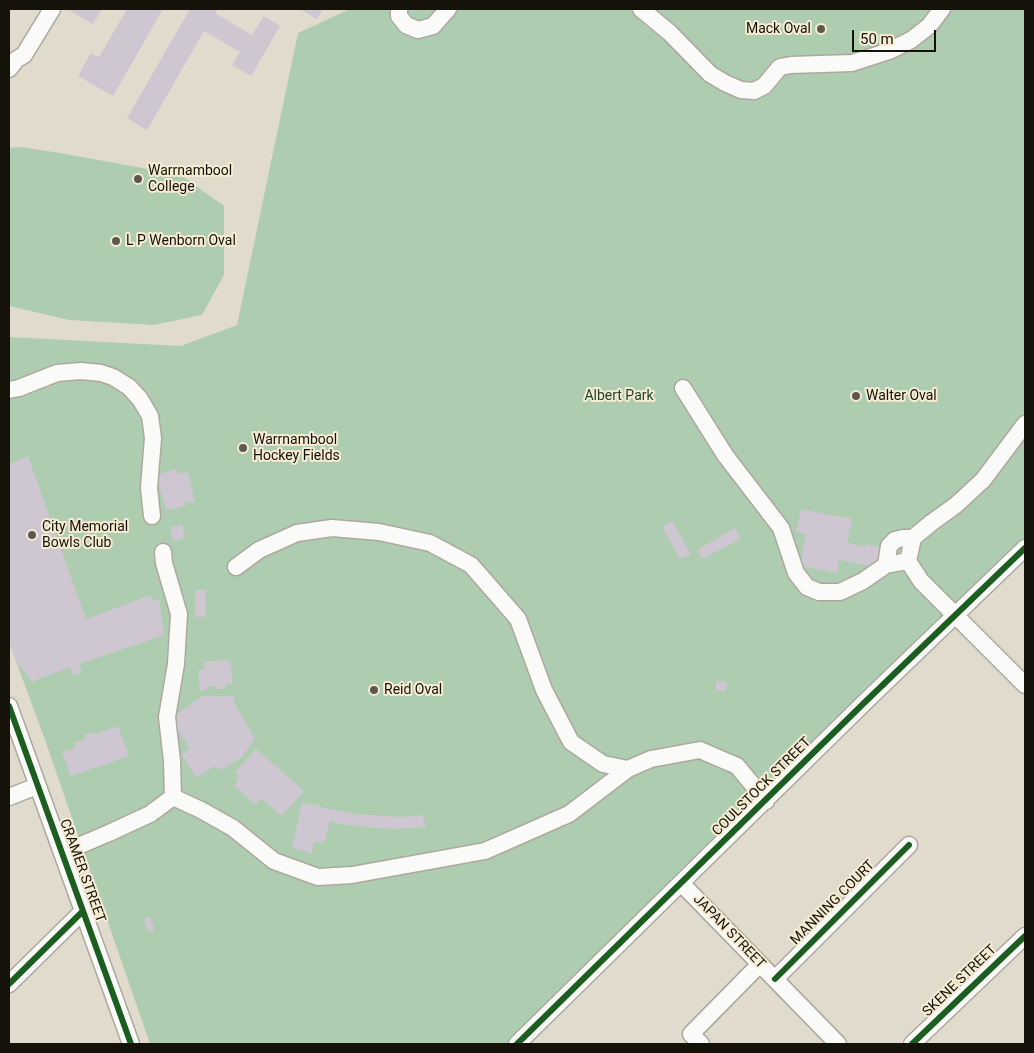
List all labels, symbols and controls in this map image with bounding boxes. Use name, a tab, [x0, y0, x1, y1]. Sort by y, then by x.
scale bar	[854, 20, 938, 52]
place label: Mack Oval	[746, 21, 811, 37]
marker: Mack Oval	[815, 23, 827, 35]
text: 50 m	[860, 30, 894, 48]
place label: Warrnambool College	[148, 163, 232, 196]
marker: Warrnambool College	[132, 173, 144, 185]
place label: L P Wenborn Oval	[126, 233, 236, 249]
marker: L P Wenborn Oval	[110, 235, 122, 247]
park label: Albert Park	[584, 388, 654, 404]
place label: Walter Oval	[866, 388, 937, 404]
marker: Walter Oval	[850, 390, 862, 402]
place label: Warrnambool Hockey Fields	[253, 432, 340, 464]
marker: Warrnambool Hockey Fields	[237, 442, 249, 454]
place label: City Memorial Bowls Club	[42, 519, 128, 552]
marker: City Memorial Bowls Club	[26, 529, 38, 541]
place label: Reid Oval	[384, 682, 442, 698]
marker: Reid Oval	[368, 684, 380, 696]
street label: COULSTOCK STREET	[709, 734, 815, 840]
street label: CRAMER STREET	[55, 817, 109, 925]
street label: MANNING COURT	[787, 857, 879, 949]
street label: JAPAN STREET	[689, 891, 769, 973]
street label: SKENE STREET	[920, 942, 1000, 1020]

